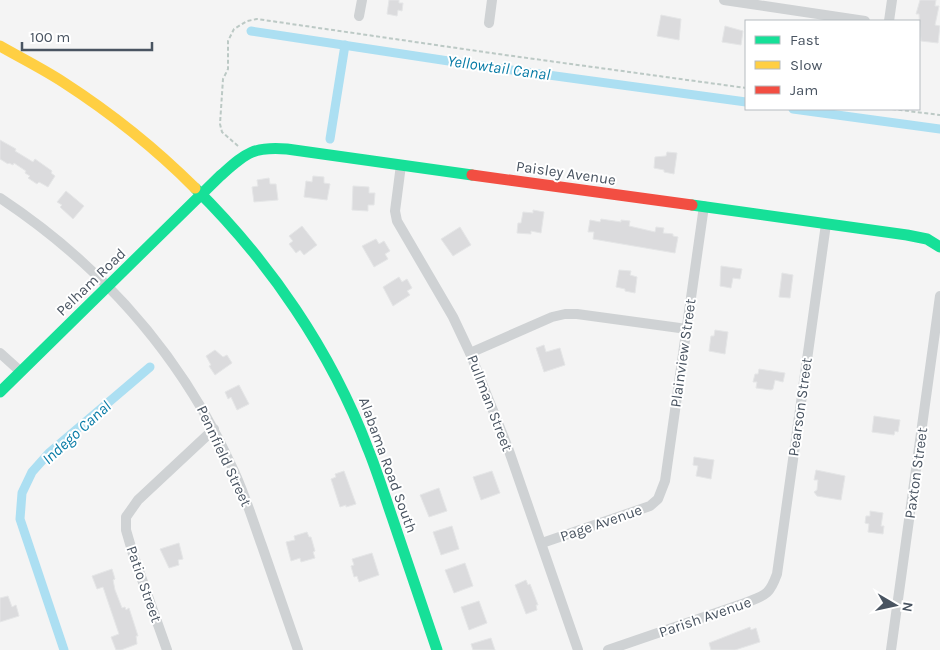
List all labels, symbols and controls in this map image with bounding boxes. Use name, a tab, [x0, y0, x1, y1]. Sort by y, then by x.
scale bar	[22, 20, 152, 52]
legend	[745, 20, 920, 110]
text: 100 m	[30, 28, 70, 46]
text: Fast	[790, 31, 820, 49]
water label: Yellowtail Canal	[446, 51, 552, 84]
text: Slow	[790, 56, 822, 74]
text: Jam	[790, 81, 818, 99]
street label: Paisley Avenue	[515, 157, 617, 189]
street label: Pelham Road	[53, 244, 129, 320]
street label: Plainview Street	[666, 297, 700, 409]
street label: Pullman Street	[463, 352, 517, 454]
street label: Pearson Street	[784, 356, 816, 458]
street label: Alabama Road South	[355, 395, 421, 535]
water label: Indego Canal	[38, 397, 115, 468]
street label: Pennfield Street	[193, 403, 255, 510]
street label: Paxton Street	[901, 426, 931, 520]
street label: Page Avenue	[558, 501, 644, 545]
street label: Patio Street	[123, 543, 166, 625]
north arrow	[870, 580, 920, 630]
street label: Parish Avenue	[657, 593, 753, 641]
text: N	[898, 601, 917, 613]

